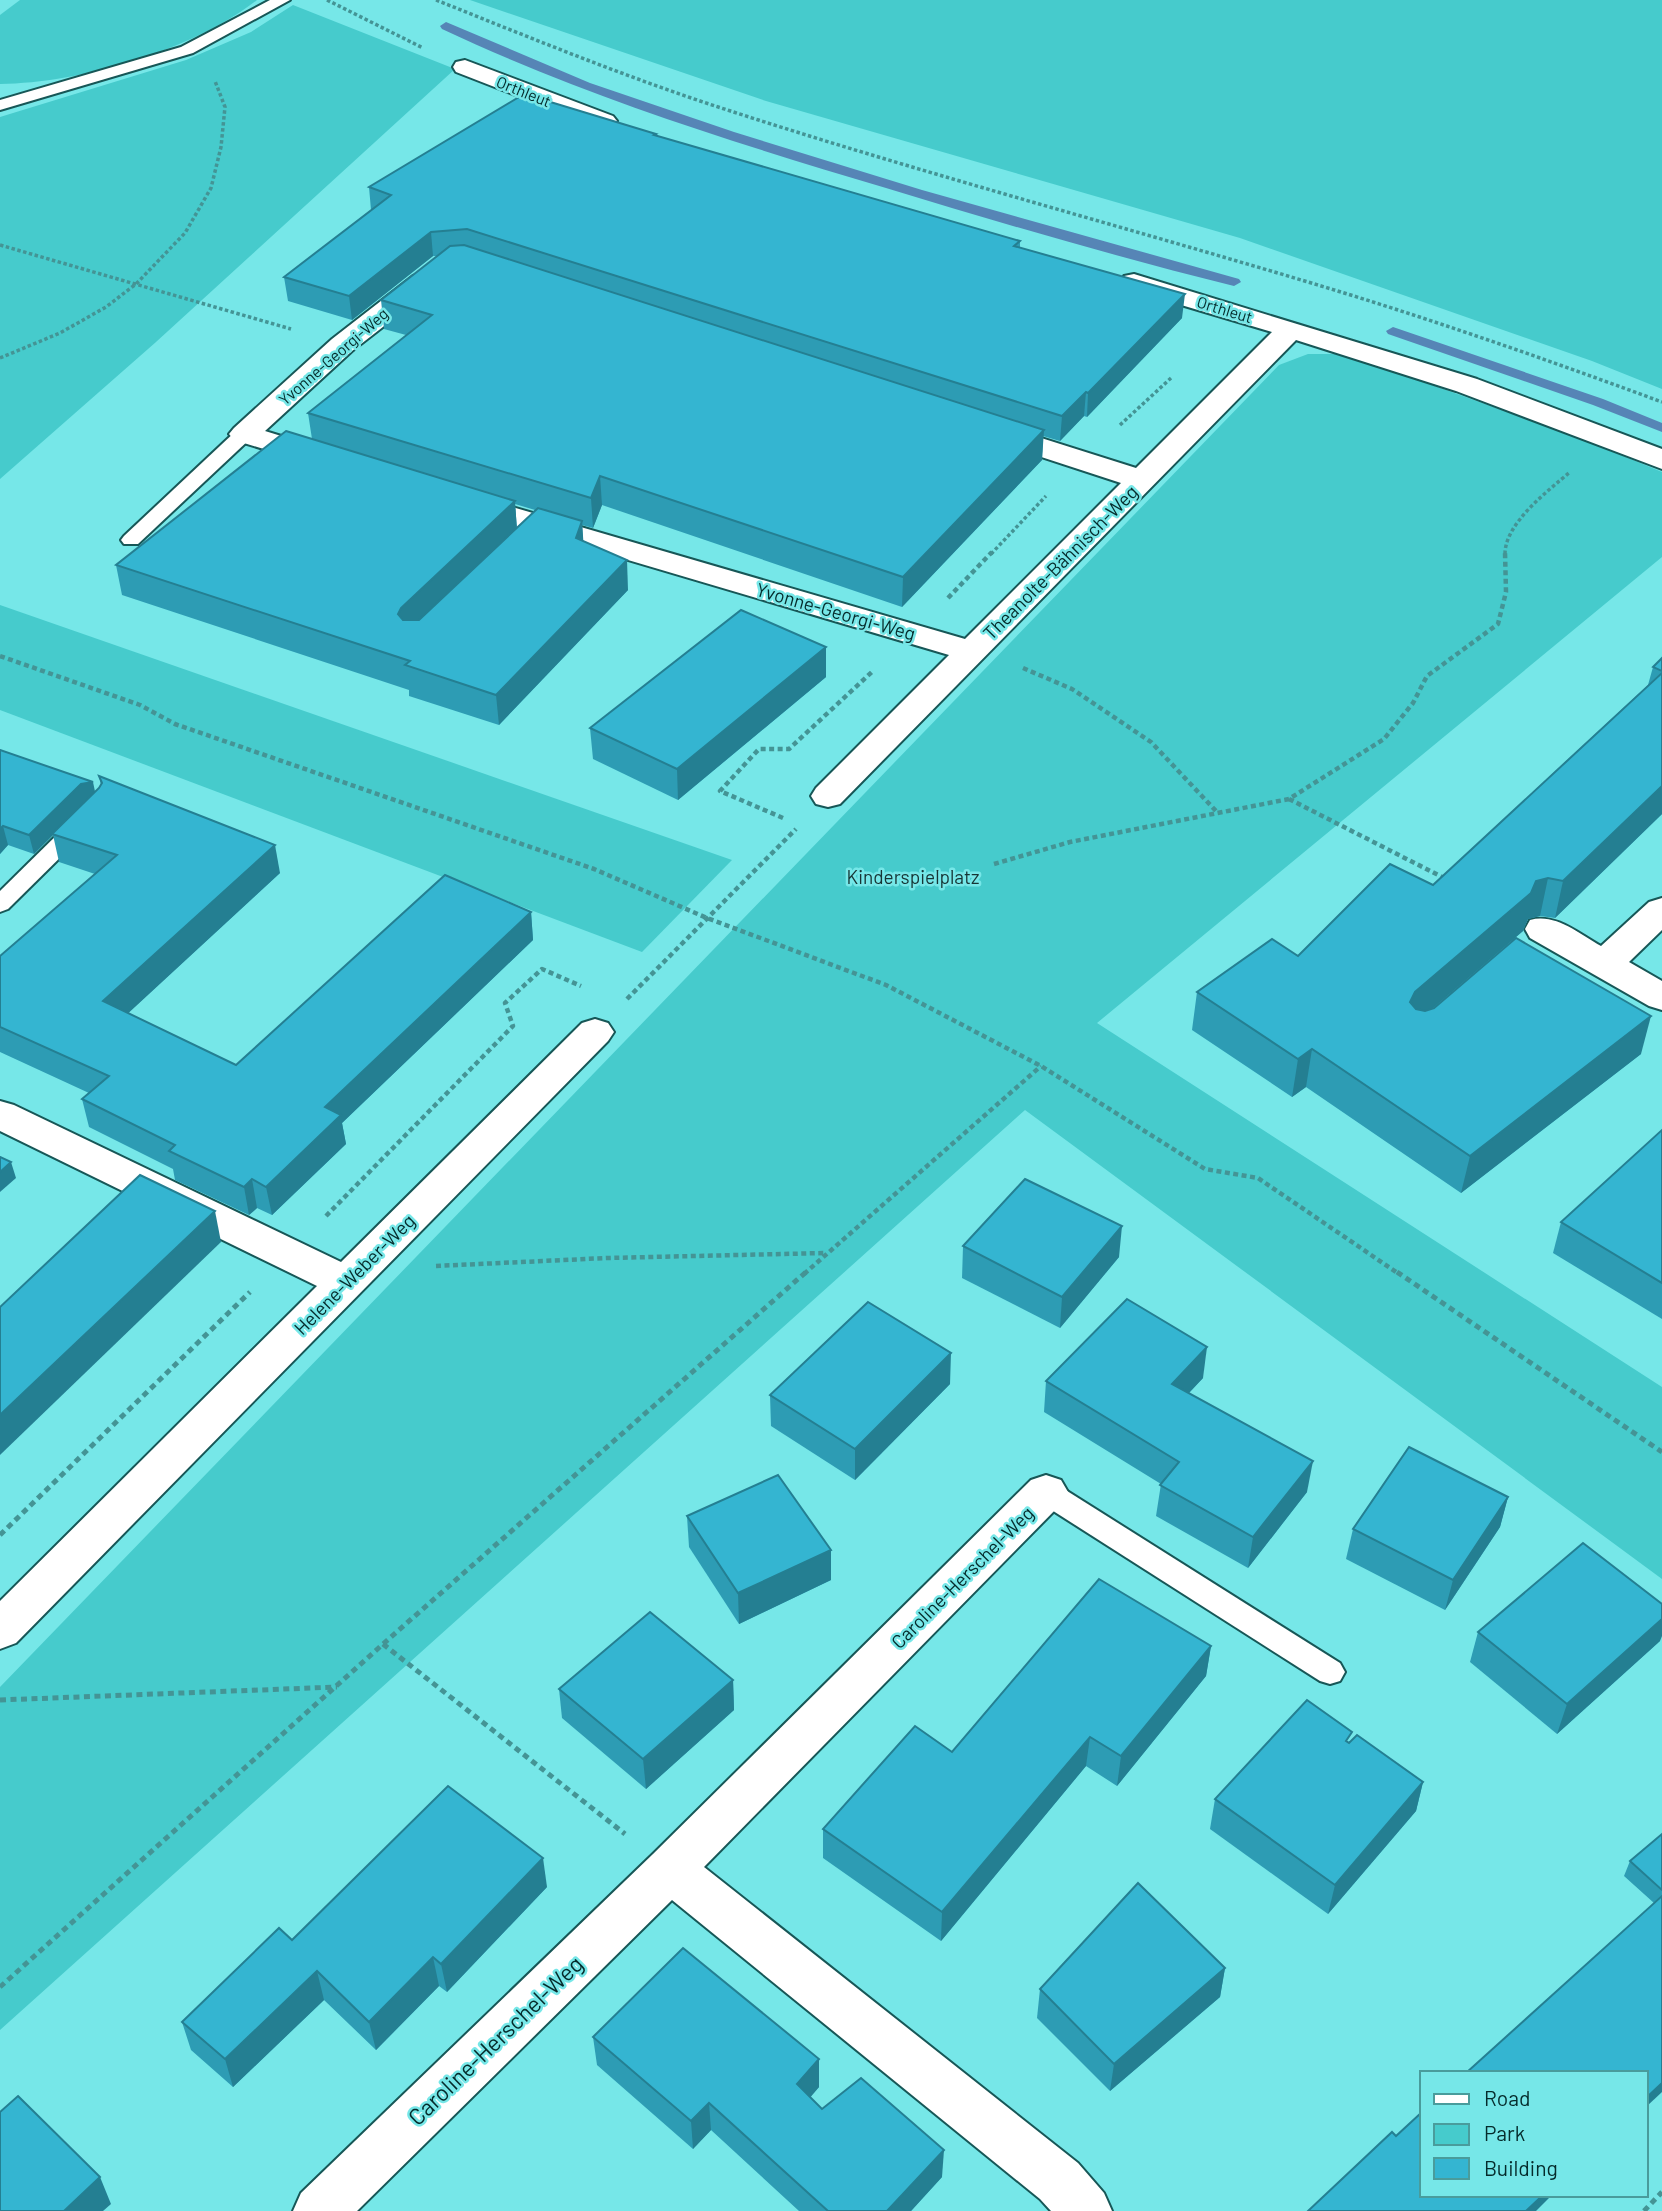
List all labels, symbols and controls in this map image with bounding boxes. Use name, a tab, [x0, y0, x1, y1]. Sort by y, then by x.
street label: Orthleut	[494, 72, 554, 110]
street label: Orthleut	[1195, 292, 1255, 326]
street label: Yvonne-Georgi-Weg	[274, 303, 392, 409]
street label: Theanolte-Bähnisch-Weg	[978, 480, 1142, 644]
street label: Yvonne-Georgi-Weg	[754, 577, 918, 645]
park label: Kinderspielplatz	[847, 865, 979, 888]
street label: Helene-Weber-Weg	[289, 1209, 419, 1339]
street label: Caroline-Herschel-Weg	[886, 1501, 1038, 1653]
street label: Caroline-Herschel-Weg	[402, 1949, 588, 2131]
legend	[1420, 2071, 1648, 2197]
text: Road	[1484, 2085, 1530, 2110]
text: Park	[1484, 2120, 1525, 2145]
text: Building	[1484, 2155, 1558, 2180]

